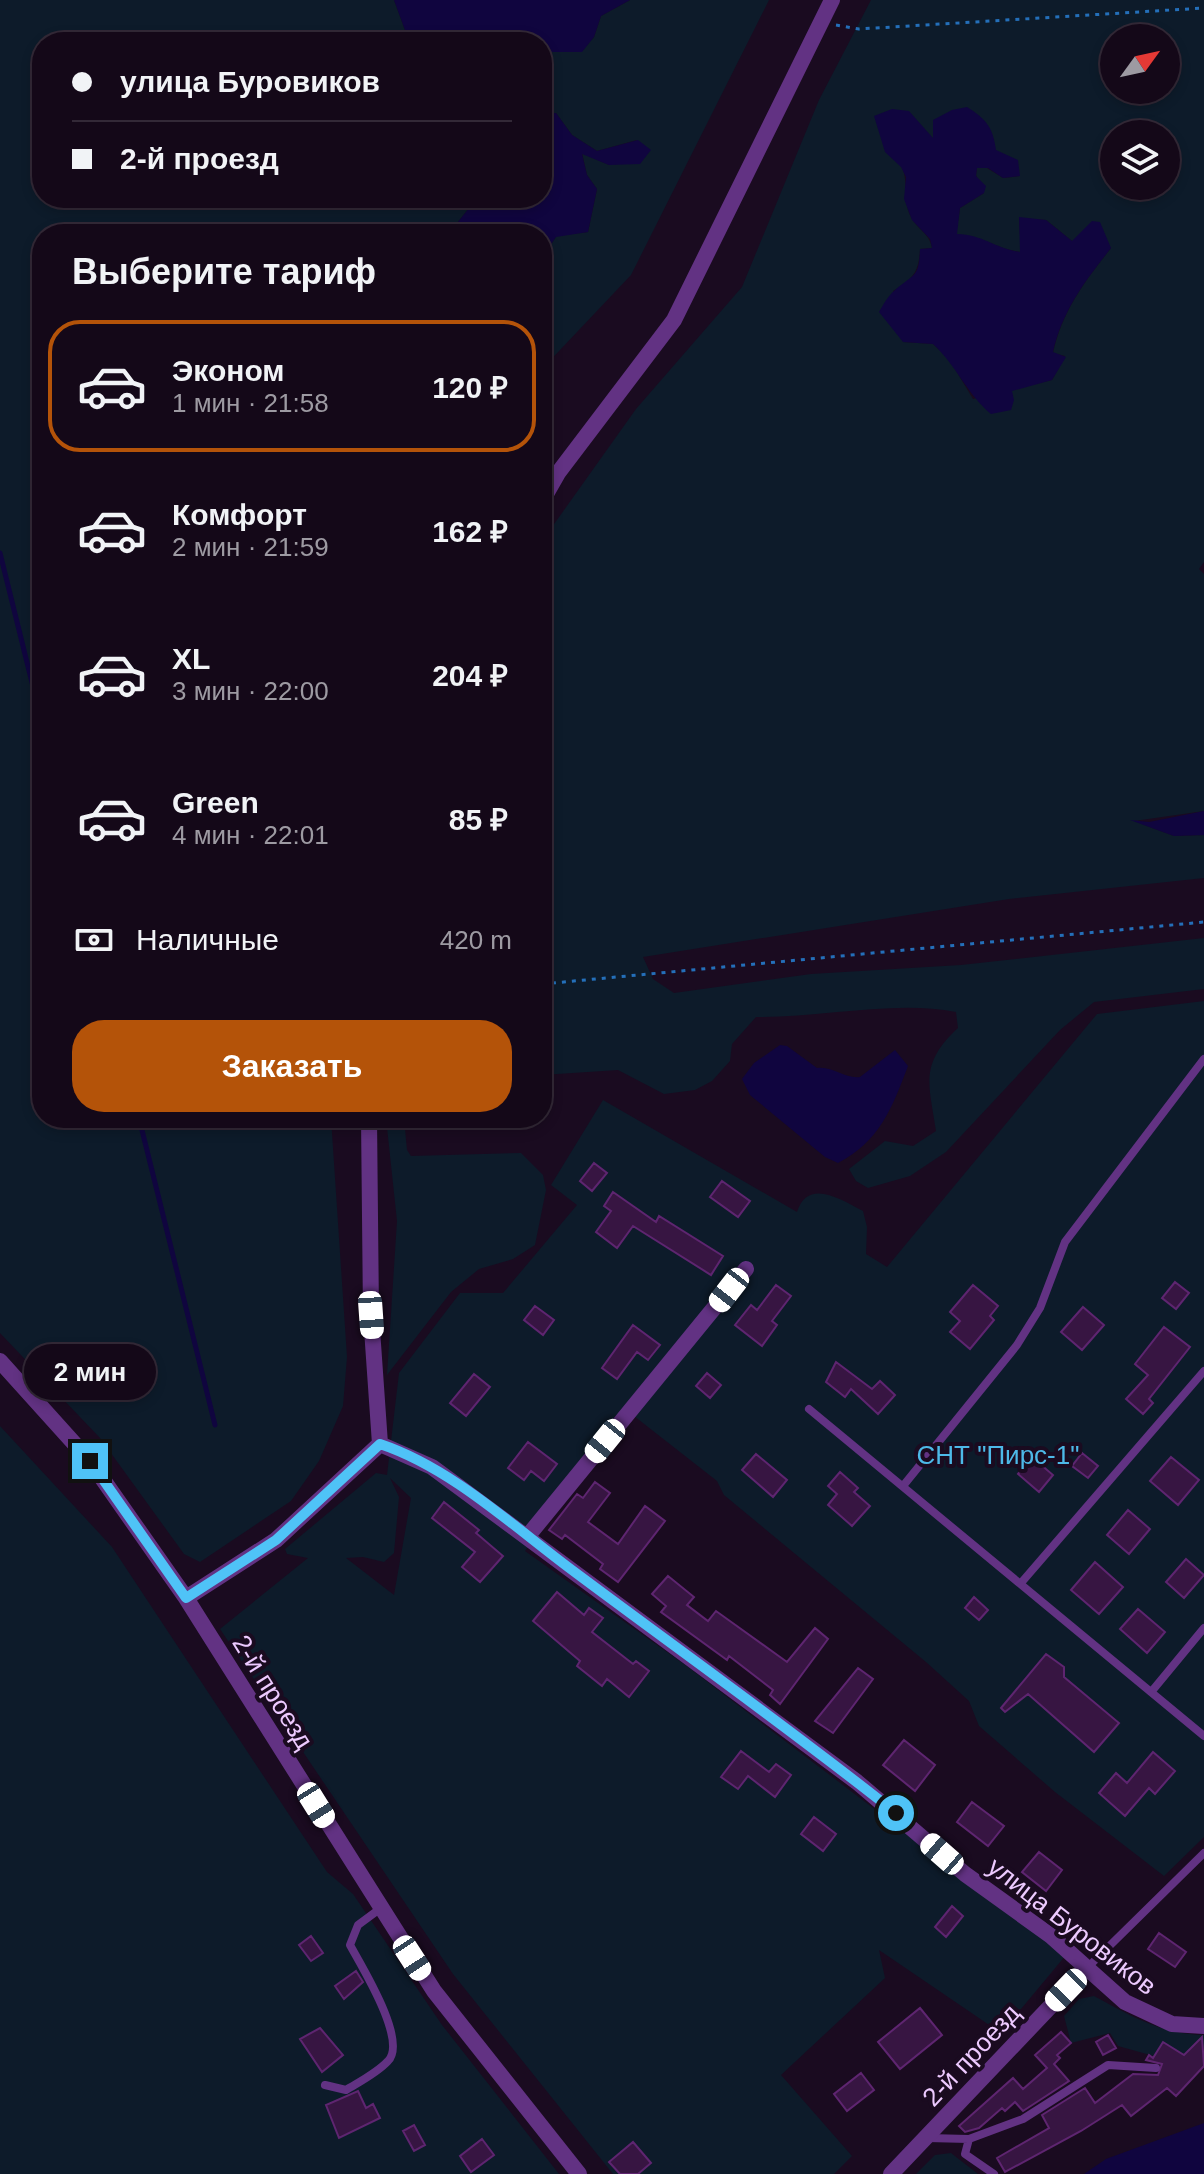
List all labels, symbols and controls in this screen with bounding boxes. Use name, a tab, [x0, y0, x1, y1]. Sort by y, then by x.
north arrow	[1100, 24, 1180, 104]
map controls	[1100, 24, 1180, 200]
text: улица Буровиков	[120, 65, 380, 98]
button: layers	[1100, 120, 1180, 200]
text: 2-й проезд	[120, 142, 279, 175]
text: Выберите тариф	[72, 251, 376, 292]
icon: car	[76, 350, 148, 422]
text: Эконом	[172, 354, 285, 387]
text: 120 ₽	[432, 371, 508, 404]
text: 1 мин · 21:58	[172, 388, 329, 418]
icon: car	[76, 494, 148, 566]
text: Комфорт	[172, 498, 307, 531]
text: 162 ₽	[432, 515, 508, 548]
text: 2 мин · 21:59	[172, 532, 329, 562]
icon: car	[76, 638, 148, 710]
text: XL	[172, 642, 210, 675]
text: 204 ₽	[432, 659, 508, 692]
text: 3 мин · 22:00	[172, 676, 329, 706]
icon: car	[76, 782, 148, 854]
text: Green	[172, 786, 259, 819]
text: 85 ₽	[449, 803, 508, 836]
text: 4 мин · 22:01	[172, 820, 329, 850]
icon: cash	[72, 918, 116, 962]
text: Наличные	[136, 923, 279, 956]
text: 420 m	[440, 925, 512, 955]
button: Заказать	[72, 1020, 512, 1112]
car	[705, 1264, 753, 1316]
car	[357, 1290, 385, 1340]
callout: 2 мин	[24, 1345, 156, 1401]
text: 2 мин	[54, 1357, 126, 1387]
car	[581, 1415, 629, 1467]
park label: СНТ "Пирс-1"	[917, 1440, 1079, 1470]
route end	[72, 1443, 108, 1479]
street label: 2-й проезд	[226, 1630, 320, 1754]
car	[293, 1778, 339, 1832]
route start	[878, 1795, 914, 1831]
car	[916, 1829, 968, 1879]
street label: улица Буровиков	[982, 1851, 1162, 2001]
car	[389, 1931, 435, 1985]
car	[1041, 1964, 1091, 2016]
street label: 2-й проезд	[916, 1998, 1026, 2112]

